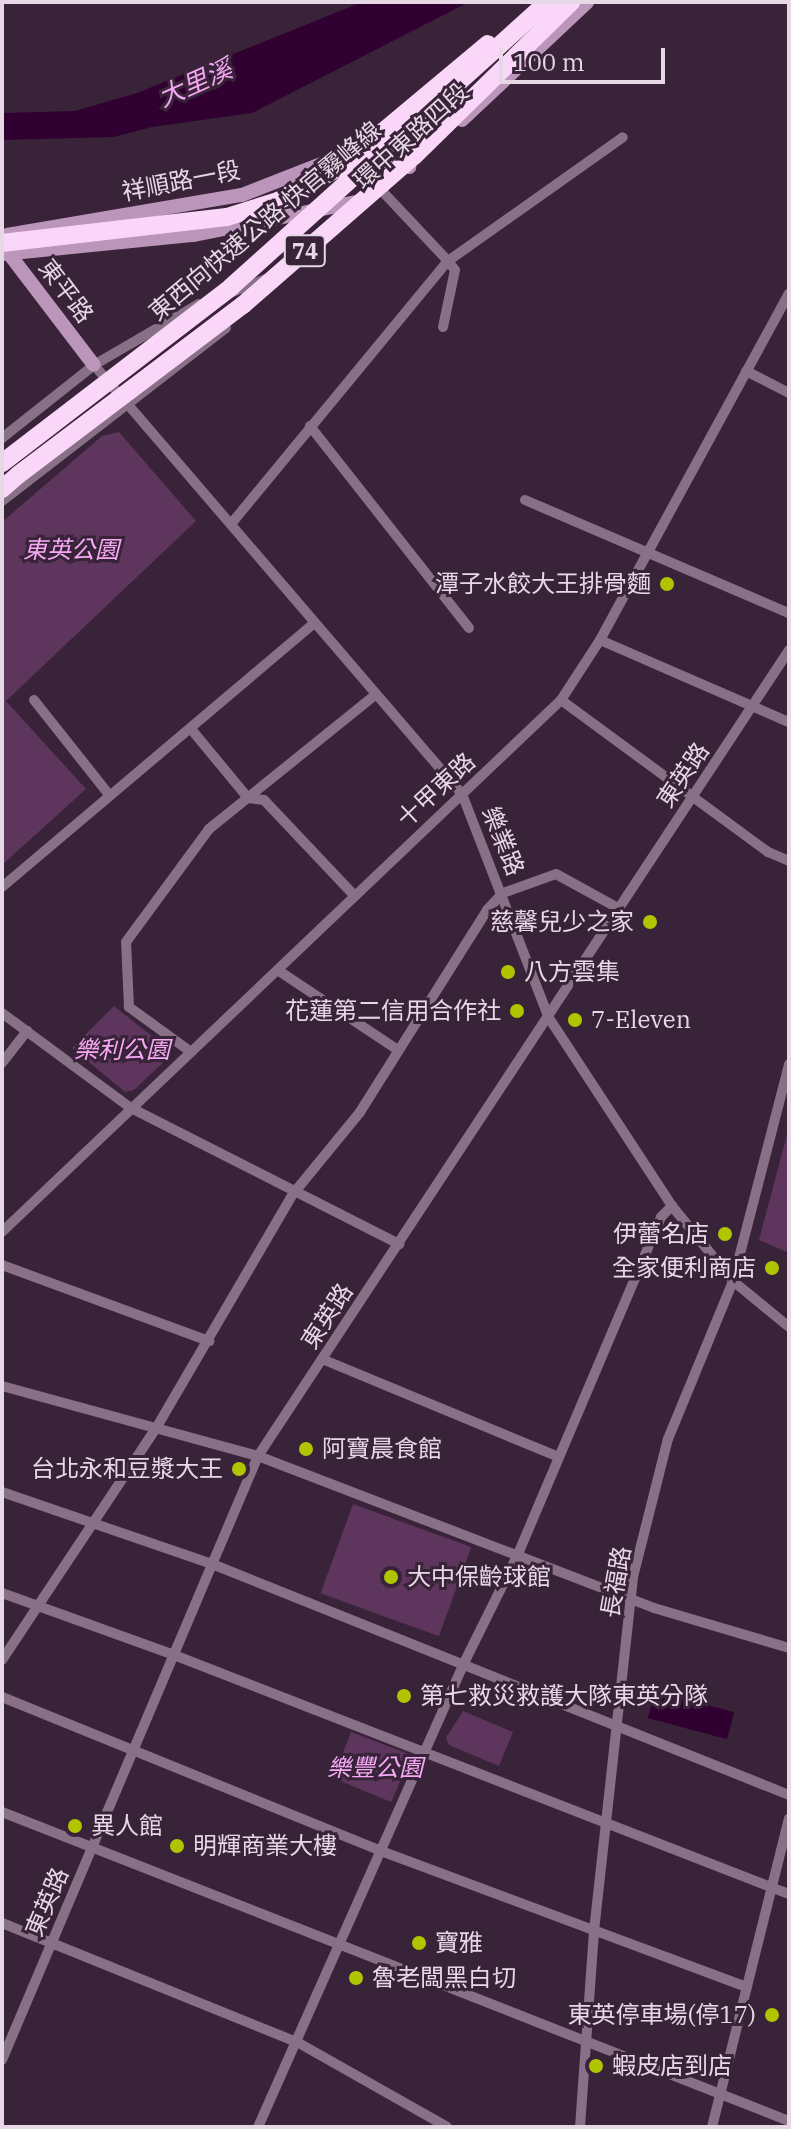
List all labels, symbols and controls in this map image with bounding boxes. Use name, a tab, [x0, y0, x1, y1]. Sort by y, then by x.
scale bar	[503, 32, 669, 82]
text: 100 m	[513, 46, 585, 78]
water label: 大里溪	[153, 53, 237, 113]
street label: 環中東路四段	[348, 77, 474, 195]
street label: 東西向快速公路 快官霧峰線	[143, 116, 387, 326]
street label: 祥順路一段	[119, 155, 243, 207]
road number: 74	[283, 233, 327, 269]
street label: 東平路	[33, 254, 99, 328]
park label: 東英公園	[23, 536, 119, 564]
place label: 潭子水餃大王排骨麵	[435, 570, 651, 598]
marker: 潭子水餃大王排骨麵	[658, 575, 676, 593]
street label: 東英路	[651, 737, 715, 813]
street label: 十甲東路	[391, 747, 481, 833]
street label: 樂業路	[476, 802, 530, 880]
place label: 慈馨兒少之家	[490, 908, 634, 936]
marker: 慈馨兒少之家	[641, 913, 659, 931]
place label: 八方雲集	[524, 958, 620, 986]
marker: 八方雲集	[499, 963, 517, 981]
place label: 花蓮第二信用合作社	[285, 997, 501, 1025]
marker: 花蓮第二信用合作社	[508, 1002, 526, 1020]
place label: 7-Eleven	[591, 1006, 691, 1034]
marker: 7-Eleven	[566, 1011, 584, 1029]
park label: 樂利公園	[74, 1036, 170, 1064]
place label: 伊蕾名店	[613, 1220, 709, 1248]
marker: 伊蕾名店	[716, 1225, 734, 1243]
place label: 全家便利商店	[612, 1254, 756, 1282]
marker: 全家便利商店	[763, 1259, 781, 1277]
street label: 東英路	[295, 1278, 359, 1354]
place label: 阿寶晨食館	[322, 1435, 442, 1463]
marker: 阿寶晨食館	[297, 1440, 315, 1458]
place label: 台北永和豆漿大王	[31, 1455, 223, 1483]
marker: 台北永和豆漿大王	[230, 1460, 248, 1478]
street label: 長福路	[596, 1544, 636, 1620]
place label: 大中保齡球館	[407, 1563, 551, 1591]
marker: 大中保齡球館	[382, 1568, 400, 1586]
place label: 第七救災救護大隊東英分隊	[420, 1682, 708, 1710]
marker: 第七救災救護大隊東英分隊	[395, 1687, 413, 1705]
park label: 樂豐公園	[327, 1754, 423, 1782]
place label: 異人館	[91, 1812, 163, 1840]
marker: 異人館	[66, 1817, 84, 1835]
place label: 明輝商業大樓	[193, 1832, 337, 1860]
marker: 明輝商業大樓	[168, 1837, 186, 1855]
street label: 東英路	[20, 1863, 74, 1941]
place label: 寶雅	[435, 1929, 483, 1957]
marker: 寶雅	[410, 1934, 428, 1952]
place label: 魯老闆黑白切	[372, 1964, 516, 1992]
marker: 魯老闆黑白切	[347, 1969, 365, 1987]
place label: 東英停車場(停17)	[567, 2001, 756, 2029]
marker: 東英停車場(停17)	[763, 2006, 781, 2024]
place label: 蝦皮店到店	[612, 2052, 732, 2080]
marker: 蝦皮店到店	[587, 2057, 605, 2075]

